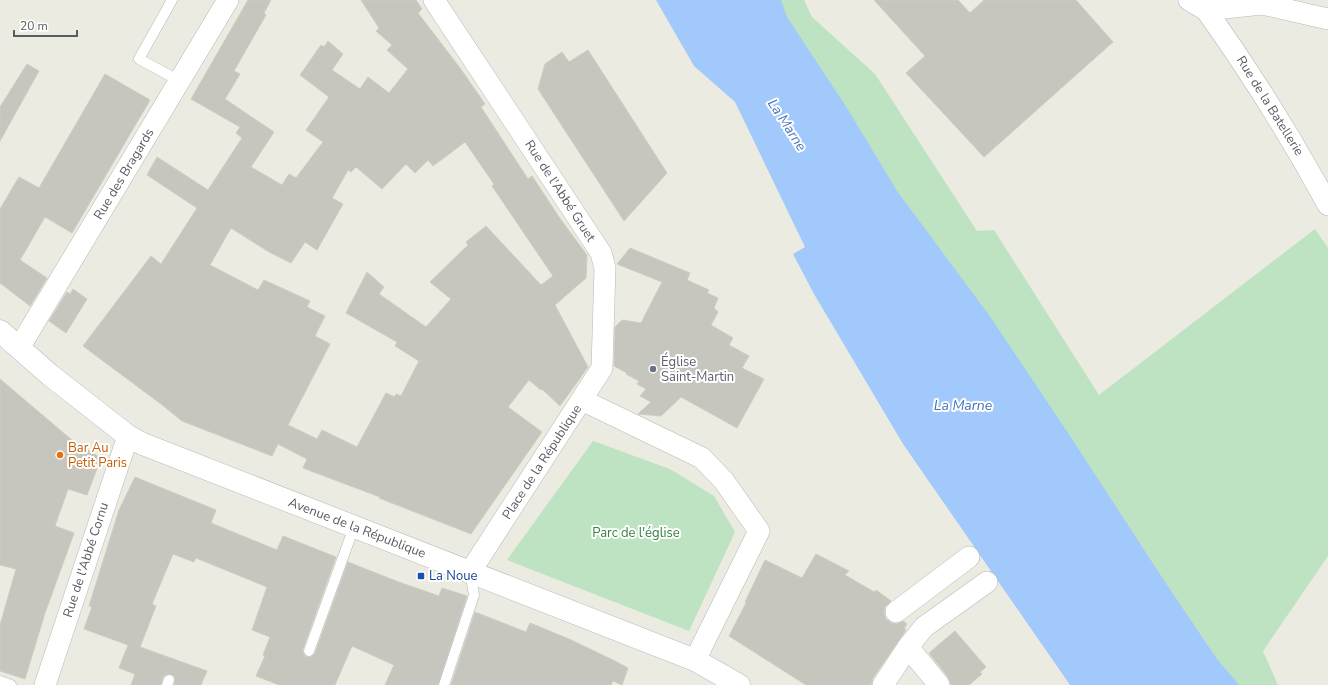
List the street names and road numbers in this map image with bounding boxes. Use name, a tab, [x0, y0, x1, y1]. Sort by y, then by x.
street label: Rue de la Batellerie	[1232, 53, 1308, 159]
street label: Rue des Bragards	[90, 125, 158, 223]
street label: Rue de l'Abbé Gruet	[520, 137, 600, 246]
street label: Place de la République	[498, 401, 586, 523]
street label: Avenue de la République	[286, 493, 428, 563]
street label: Rue de l'Abbé Cornu	[59, 500, 113, 620]

